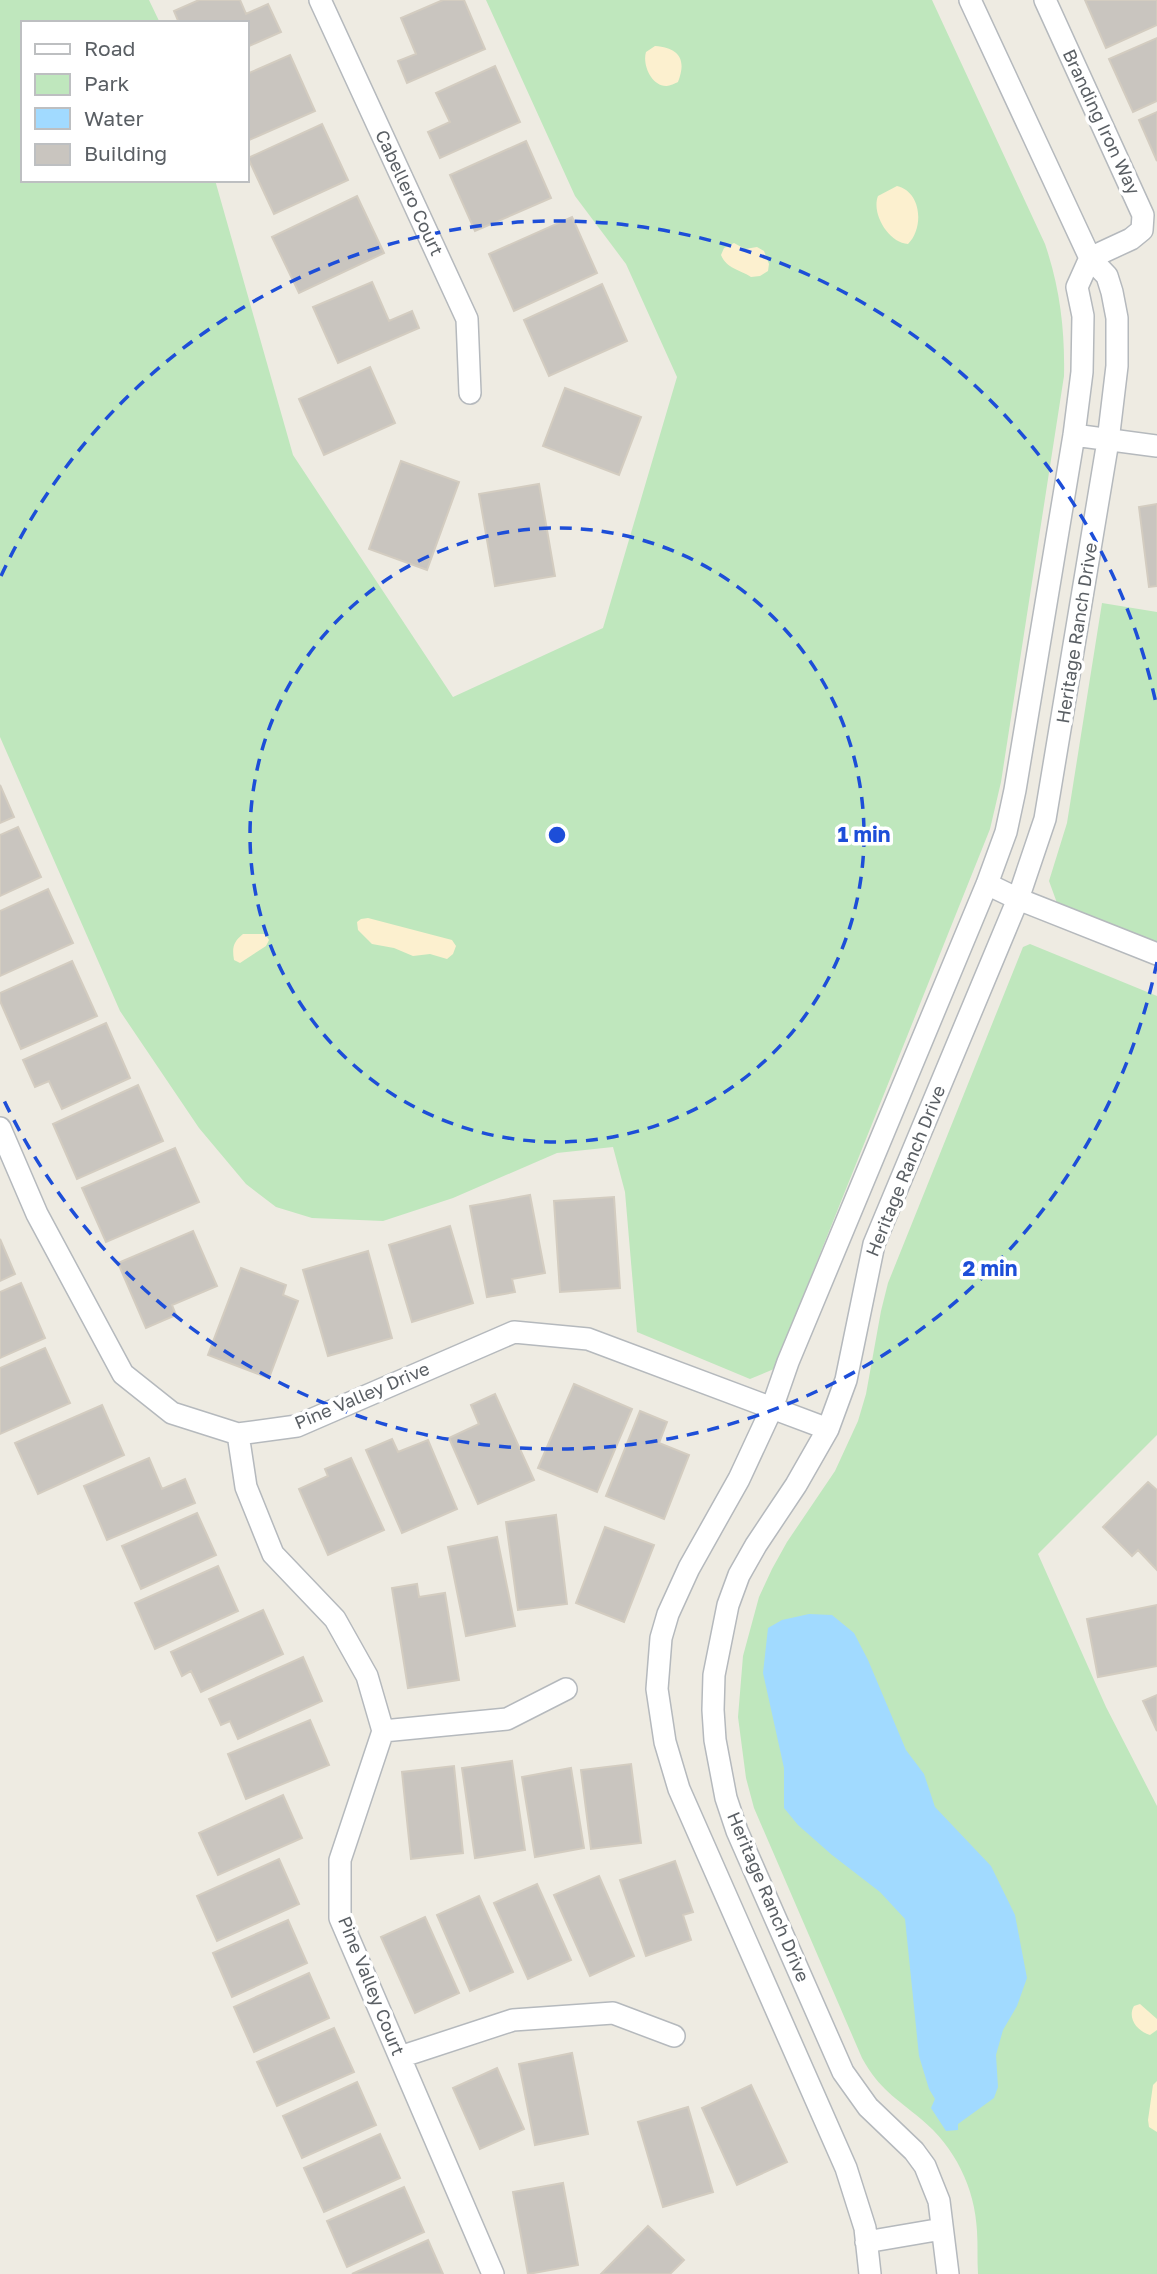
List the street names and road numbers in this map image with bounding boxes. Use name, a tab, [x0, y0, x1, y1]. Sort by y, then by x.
street label: Branding Iron Way	[1059, 45, 1145, 198]
street label: Cabellero Court	[371, 126, 449, 259]
street label: Heritage Ranch Drive	[1051, 541, 1101, 725]
street label: Heritage Ranch Drive	[861, 1082, 949, 1259]
street label: Pine Valley Drive	[291, 1357, 432, 1433]
street label: Heritage Ranch Drive	[723, 1808, 815, 1985]
street label: Pine Valley Court	[334, 1913, 410, 2058]

